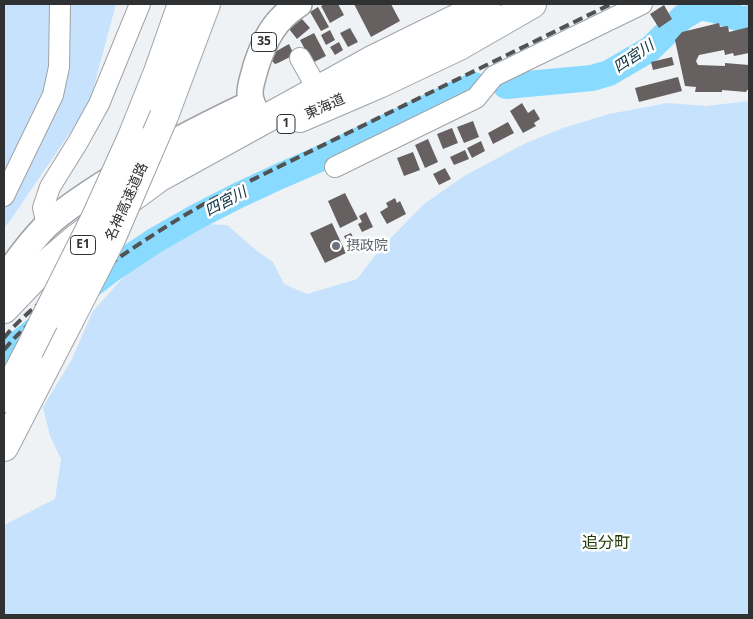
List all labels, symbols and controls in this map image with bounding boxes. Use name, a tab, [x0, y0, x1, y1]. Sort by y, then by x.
road number: 35	[252, 32, 276, 52]
water label: 四宮川	[610, 37, 658, 77]
street label: 東海道	[302, 91, 348, 123]
road number: 1	[277, 115, 295, 134]
street label: 名神高速道路	[102, 160, 152, 244]
water label: 四宮川	[202, 183, 250, 221]
road number: E1	[70, 236, 96, 254]
place label: 摂政院	[346, 238, 388, 254]
marker: 摂政院	[330, 240, 342, 252]
district label: 追分町	[582, 533, 630, 553]

